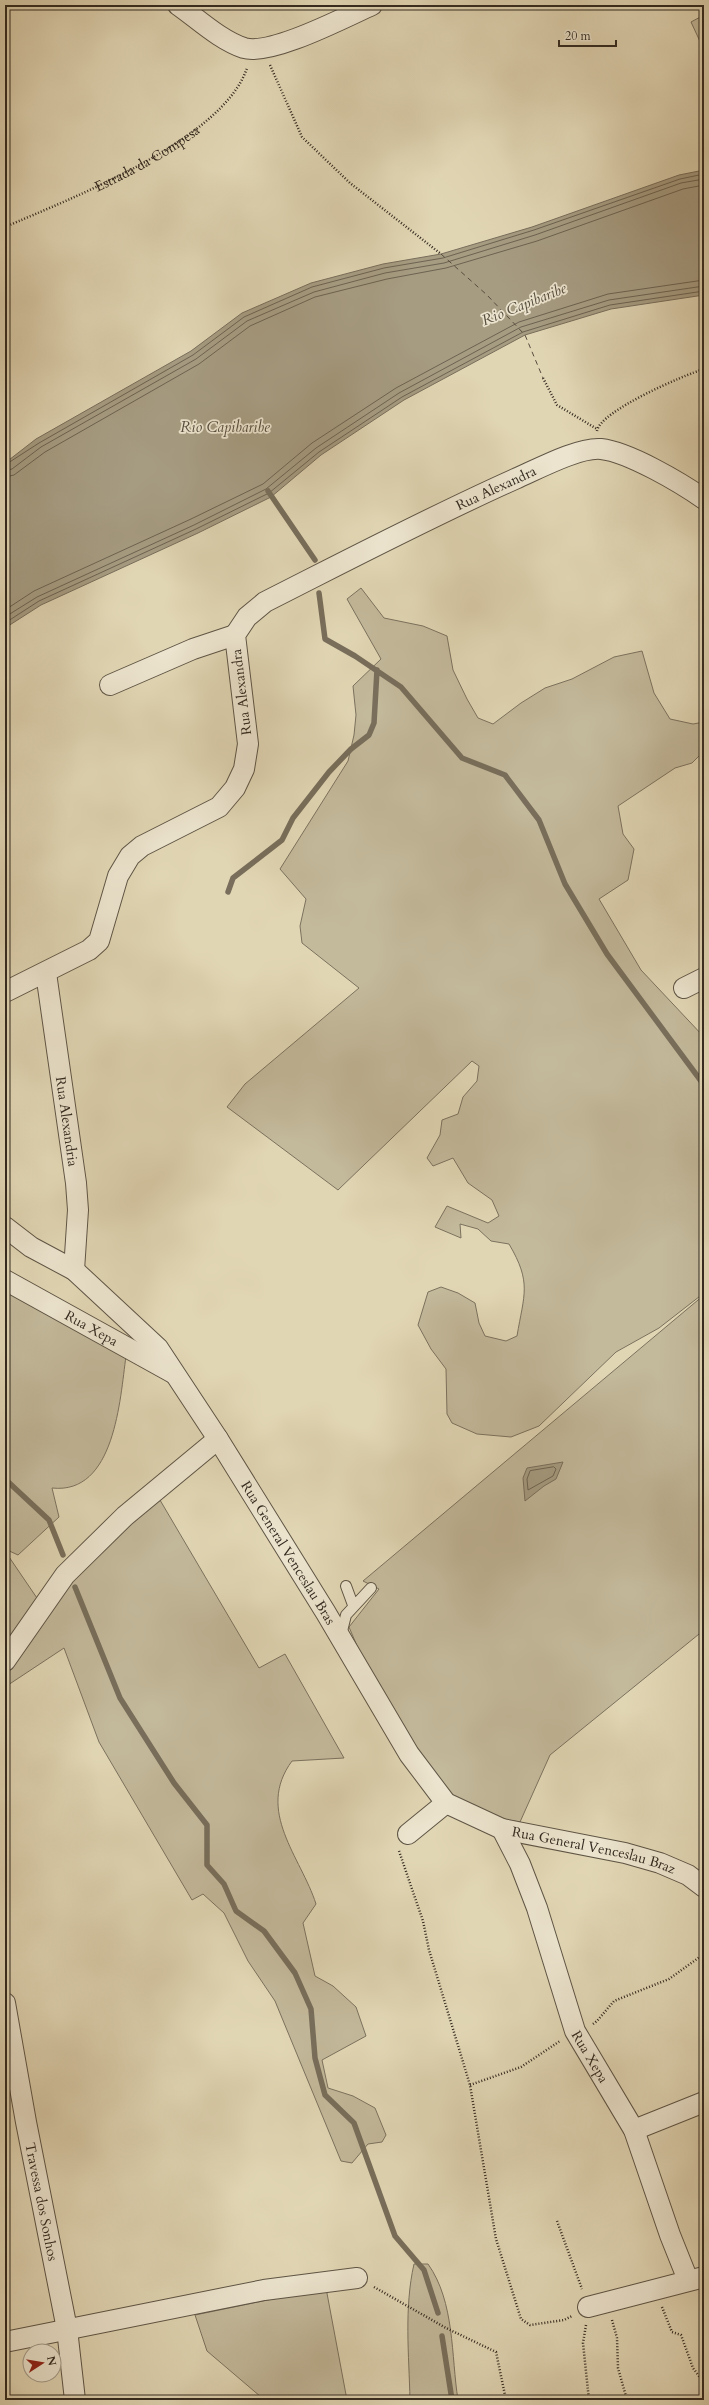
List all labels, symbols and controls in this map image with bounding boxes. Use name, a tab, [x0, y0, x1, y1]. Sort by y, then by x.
scale bar	[559, 22, 616, 48]
text: 20 m	[565, 28, 592, 44]
street label: Estrada da Compesa	[92, 121, 204, 196]
water label: Rio Capibaribe	[479, 278, 569, 330]
water label: Rio Capibaribe	[180, 417, 270, 437]
street label: Rua Alexandra	[453, 462, 539, 515]
street label: Rua Alexandra	[227, 648, 256, 736]
street label: Rua Alexandria	[51, 1075, 83, 1168]
street label: Rua Xepa	[61, 1306, 121, 1351]
street label: Rua General Venceslau Bras	[236, 1477, 340, 1629]
street label: Rua General Venceslau Braz	[510, 1822, 679, 1879]
street label: Rua Xepa	[567, 2027, 613, 2087]
street label: Travessa dos Sonhos	[20, 2141, 62, 2263]
north arrow	[22, 2343, 62, 2383]
text: N	[43, 2355, 60, 2368]

